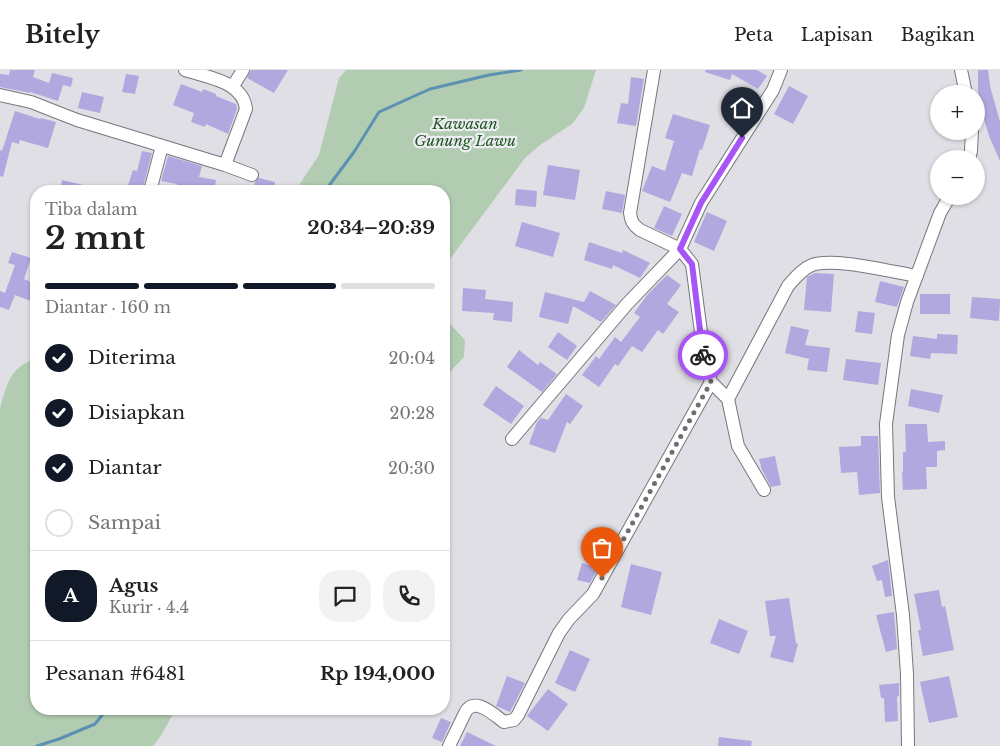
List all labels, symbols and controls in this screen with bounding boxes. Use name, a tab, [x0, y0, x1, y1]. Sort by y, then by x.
text: Bitely	[25, 20, 100, 49]
text: Peta	[734, 24, 773, 46]
text: Lapisan	[801, 24, 873, 46]
text: Bagikan	[901, 24, 975, 46]
map controls	[930, 85, 985, 205]
button: +	[930, 85, 985, 140]
pin	[721, 87, 763, 138]
icon: home	[728, 94, 756, 122]
park label: Kawasan Gunung Lawu	[414, 114, 516, 150]
button: −	[930, 150, 985, 205]
text: Tiba dalam	[45, 199, 137, 219]
text: 20:34–20:39	[307, 216, 435, 239]
text: 2 mnt	[45, 218, 145, 258]
text: Diantar · 160 m	[45, 297, 171, 317]
courier	[678, 330, 728, 380]
icon: bike	[689, 341, 717, 369]
icon: check	[45, 344, 73, 372]
text: Diterima	[88, 346, 176, 369]
text: 20:04	[388, 348, 435, 368]
icon: check	[45, 399, 73, 427]
text: Disiapkan	[88, 401, 185, 424]
text: 20:28	[390, 403, 435, 423]
icon: check	[45, 454, 73, 482]
text: Diantar	[88, 456, 162, 479]
text: 20:30	[388, 458, 435, 478]
text: Sampai	[88, 511, 161, 534]
pin	[581, 527, 623, 578]
icon: bag	[588, 534, 616, 562]
button: chat	[319, 570, 371, 622]
button: phone	[383, 570, 435, 622]
text: Agus	[109, 574, 158, 597]
text: A	[63, 584, 79, 607]
text: Kurir · 4.4	[109, 597, 189, 617]
text: Pesanan #6481	[45, 662, 186, 685]
text: Rp 194,000	[320, 662, 435, 685]

